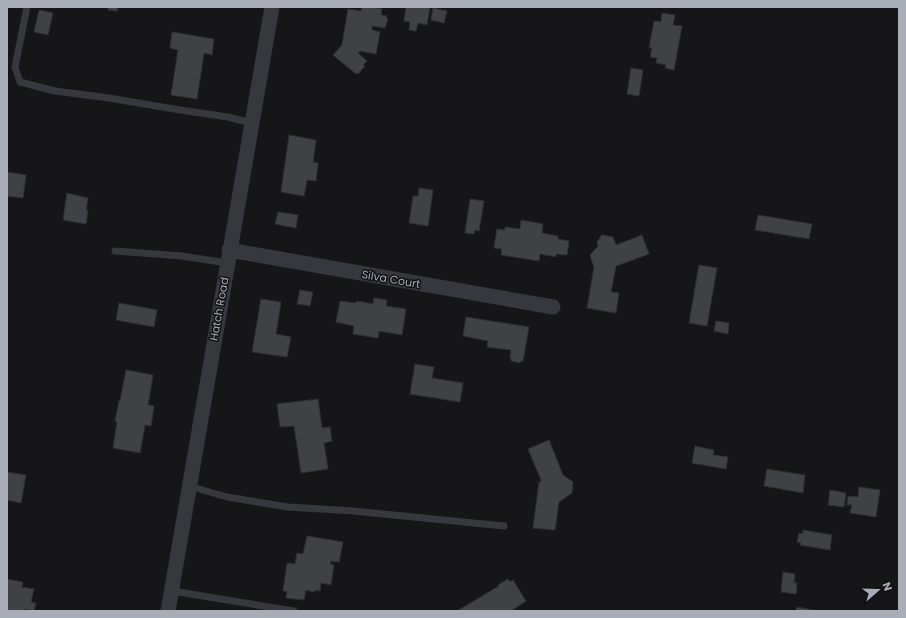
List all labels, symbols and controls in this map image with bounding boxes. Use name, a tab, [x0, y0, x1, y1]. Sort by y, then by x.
street label: Silva Court	[361, 266, 421, 292]
street label: Hatch Road	[206, 276, 232, 342]
north arrow	[858, 570, 898, 610]
text: N	[878, 580, 896, 593]

